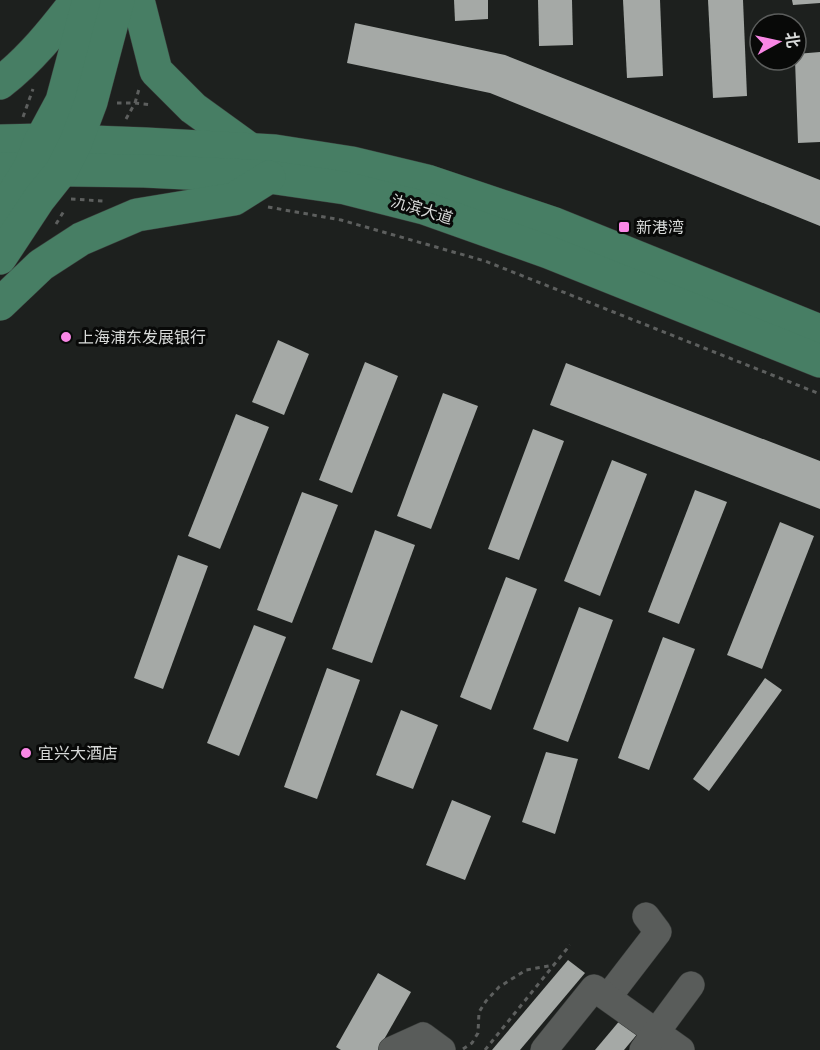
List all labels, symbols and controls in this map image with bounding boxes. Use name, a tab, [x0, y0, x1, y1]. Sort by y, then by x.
north arrow	[748, 12, 808, 72]
text: 北	[781, 30, 805, 49]
street label: 氿滨大道	[388, 189, 456, 229]
place label: 新港湾	[636, 216, 684, 238]
marker: 新港湾	[617, 220, 631, 234]
place label: 上海浦东发展银行	[78, 326, 206, 348]
marker: 上海浦东发展银行	[59, 330, 73, 344]
place label: 宜兴大酒店	[38, 742, 118, 764]
marker: 宜兴大酒店	[19, 746, 33, 760]

